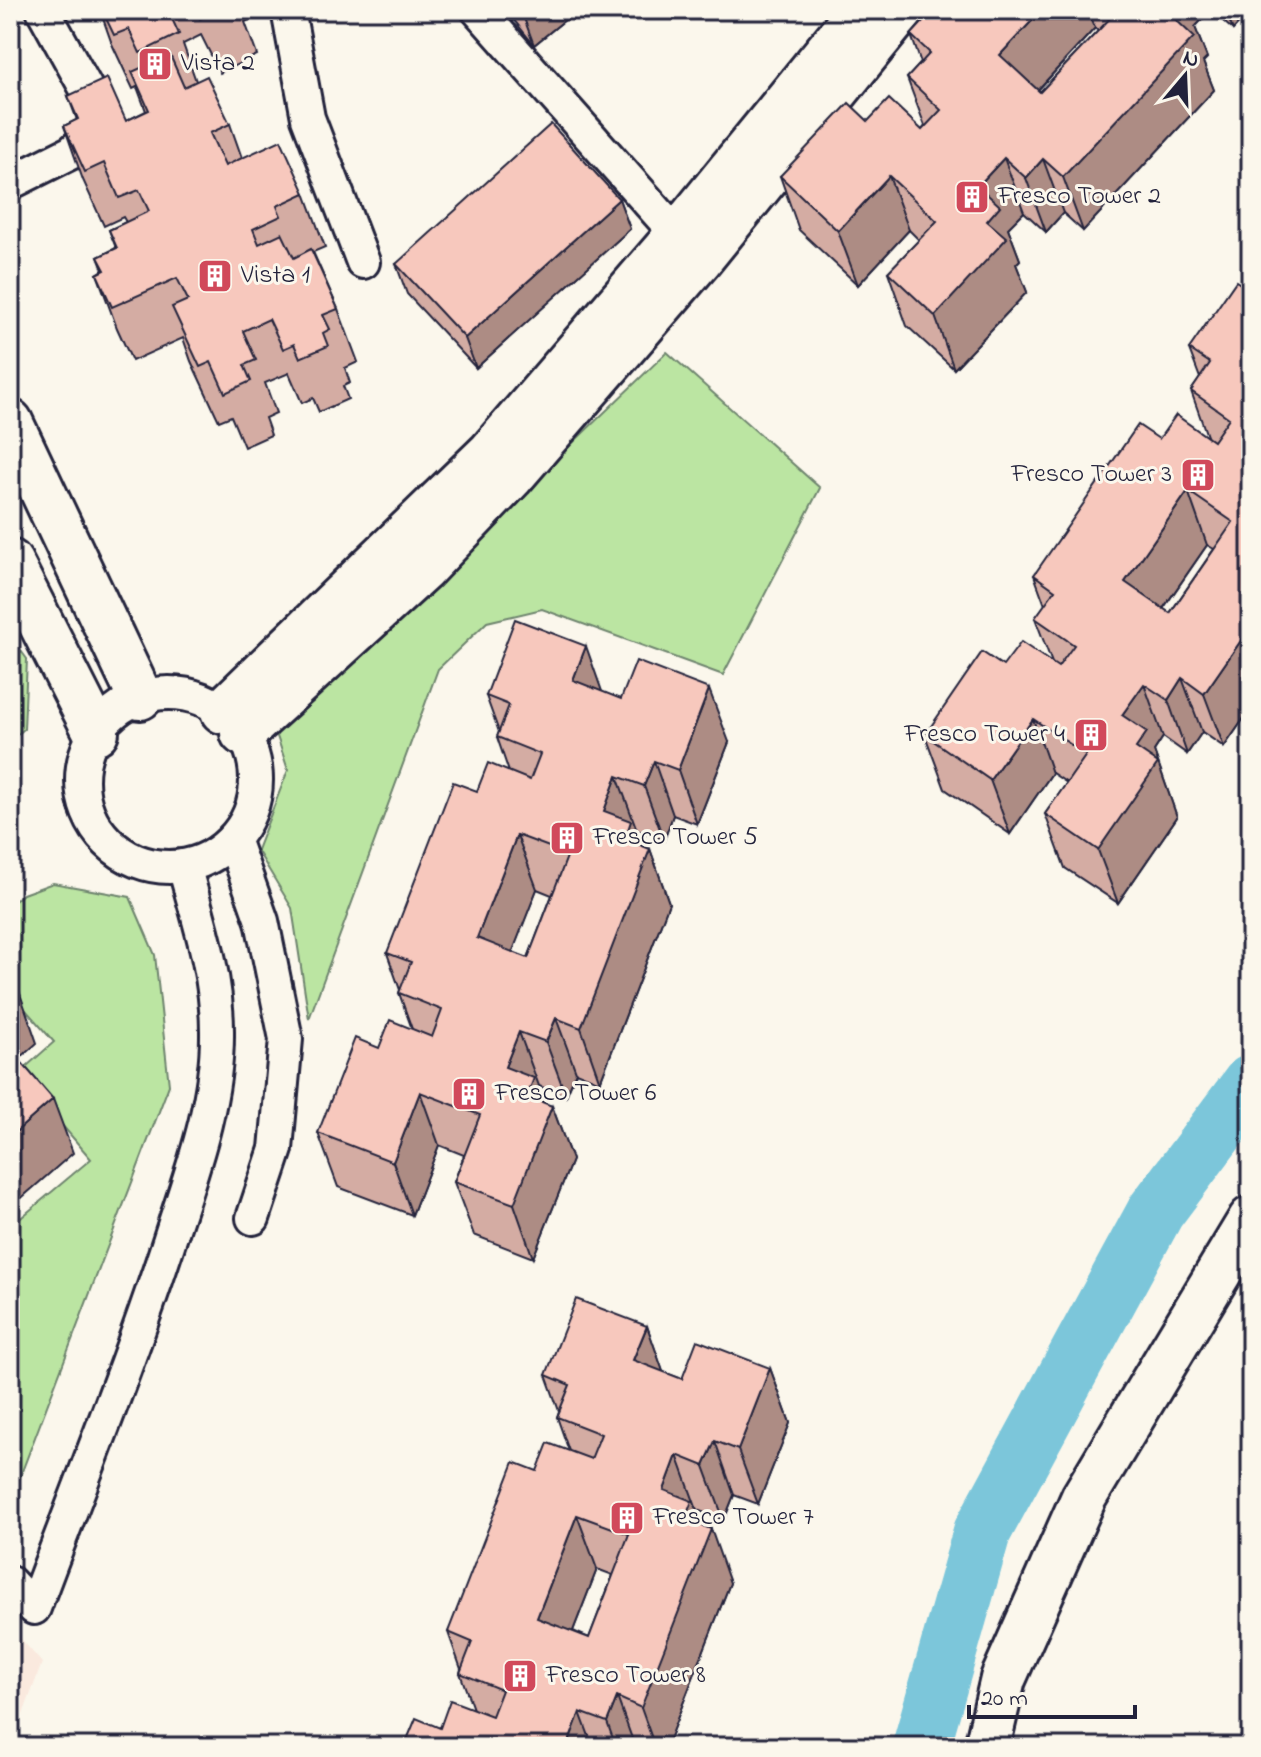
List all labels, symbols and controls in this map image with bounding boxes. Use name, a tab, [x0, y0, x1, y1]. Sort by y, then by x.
north arrow	[1145, 36, 1225, 116]
text: N	[1178, 42, 1203, 77]
building icon: Vista 2	[136, 45, 174, 83]
place label: Vista 2	[180, 45, 255, 83]
building icon: Fresco Tower 2	[953, 178, 991, 216]
place label: Fresco Tower 2	[997, 178, 1161, 216]
building icon: Vista 1	[196, 257, 234, 295]
place label: Vista 1	[240, 257, 310, 295]
place label: Fresco Tower 3	[1010, 456, 1172, 494]
building icon: Fresco Tower 3	[1179, 456, 1217, 494]
place label: Fresco Tower 4	[903, 716, 1065, 754]
building icon: Fresco Tower 4	[1072, 716, 1110, 754]
building icon: Fresco Tower 5	[548, 819, 586, 857]
place label: Fresco Tower 5	[592, 819, 758, 857]
building icon: Fresco Tower 6	[450, 1075, 488, 1113]
place label: Fresco Tower 6	[494, 1075, 656, 1113]
building icon: Fresco Tower 7	[608, 1499, 646, 1537]
place label: Fresco Tower 7	[652, 1499, 814, 1537]
building icon: Fresco Tower 8	[501, 1657, 539, 1695]
place label: Fresco Tower 8	[545, 1657, 706, 1695]
scale bar	[969, 1669, 1135, 1719]
text: 20 m	[981, 1682, 1028, 1717]

